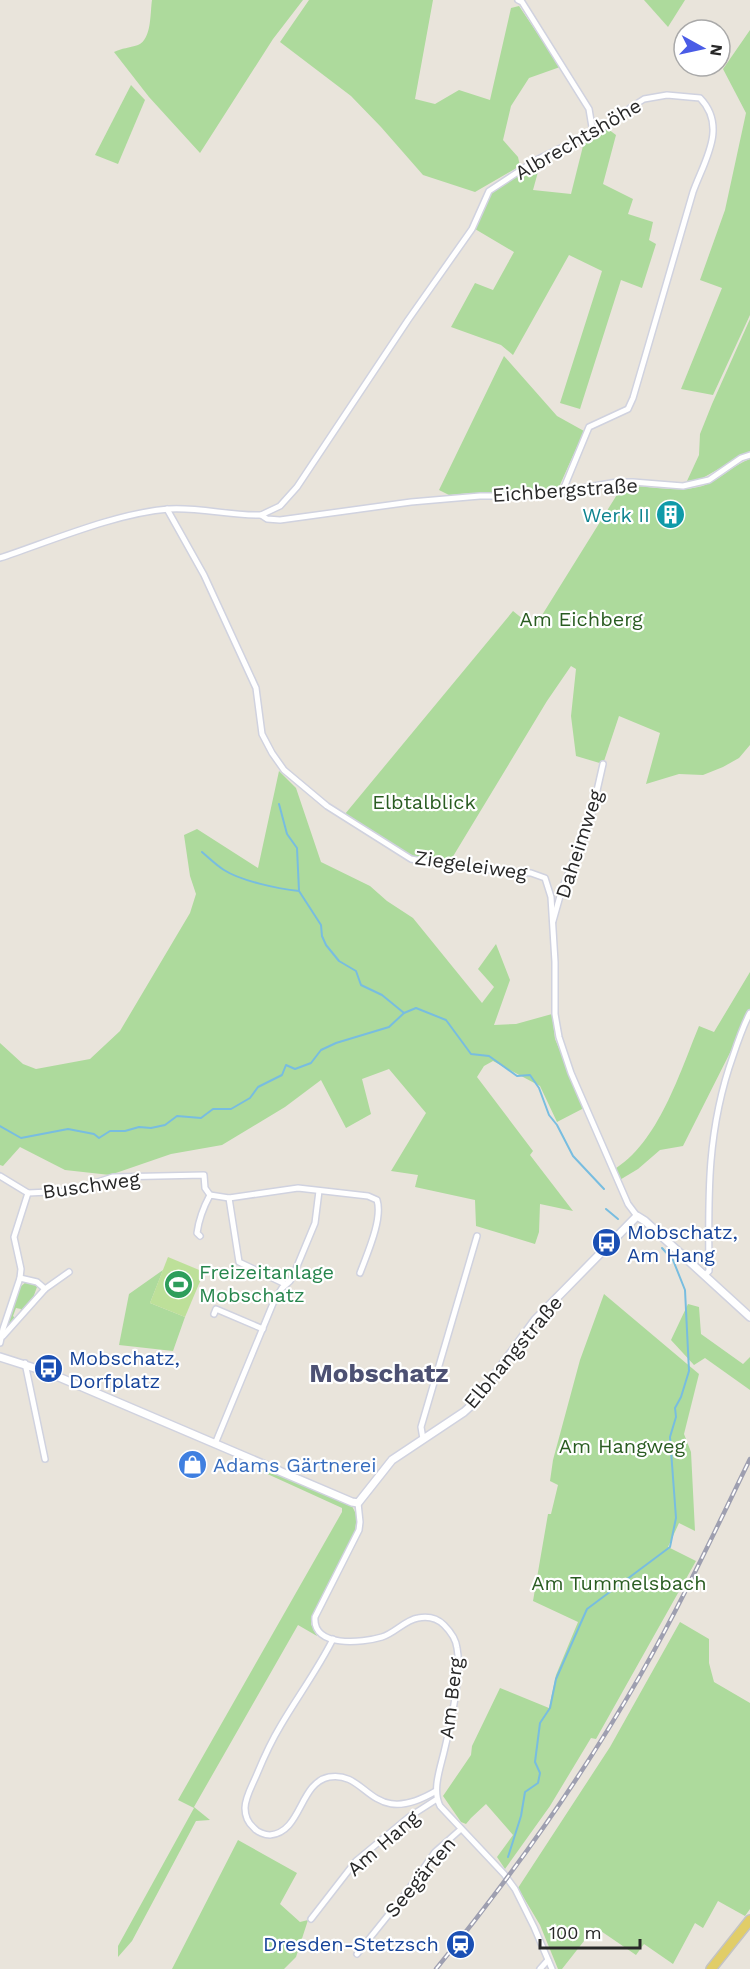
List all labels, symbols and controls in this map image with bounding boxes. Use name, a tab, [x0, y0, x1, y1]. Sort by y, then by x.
north arrow	[672, 18, 732, 78]
text: N	[706, 43, 727, 57]
street label: Albrechtshöhe	[511, 93, 645, 185]
street label: Eichbergstraße	[491, 473, 639, 507]
building icon: Werk II	[655, 499, 687, 531]
place label: Werk II	[582, 503, 650, 527]
park label: Am Eichberg	[519, 607, 643, 631]
street label: Daheimweg	[550, 786, 608, 901]
park label: Elbtalblick	[372, 790, 476, 814]
street label: Ziegeleiweg	[413, 845, 529, 885]
street label: Buschweg	[41, 1166, 142, 1204]
place label: Mobschatz, Am Hang	[627, 1220, 738, 1267]
bus stop icon: Mobschatz, Am Hang	[590, 1227, 622, 1259]
place label: Freizeitanlage Mobschatz	[199, 1260, 334, 1307]
sports icon: Freizeitanlage Mobschatz	[162, 1268, 194, 1300]
street label: Elbhangstraße	[459, 1291, 567, 1413]
place label: Mobschatz, Dorfplatz	[69, 1346, 180, 1393]
bus stop icon: Mobschatz, Dorfplatz	[32, 1353, 64, 1385]
district label: Mobschatz	[309, 1358, 449, 1388]
park label: Am Hangweg	[559, 1434, 686, 1458]
shop icon: Adams Gärtnerei	[176, 1449, 208, 1481]
place label: Adams Gärtnerei	[213, 1453, 377, 1477]
park label: Am Tummelsbach	[531, 1571, 707, 1595]
street label: Am Berg	[434, 1655, 468, 1740]
street label: Am Hang	[342, 1805, 424, 1881]
street label: Seegärten	[379, 1832, 461, 1922]
scale bar	[540, 1912, 640, 1950]
text: 100 m	[549, 1922, 602, 1943]
station icon: Dresden-Stetzsch	[444, 1928, 476, 1960]
place label: Dresden-Stetzsch	[263, 1932, 439, 1956]

